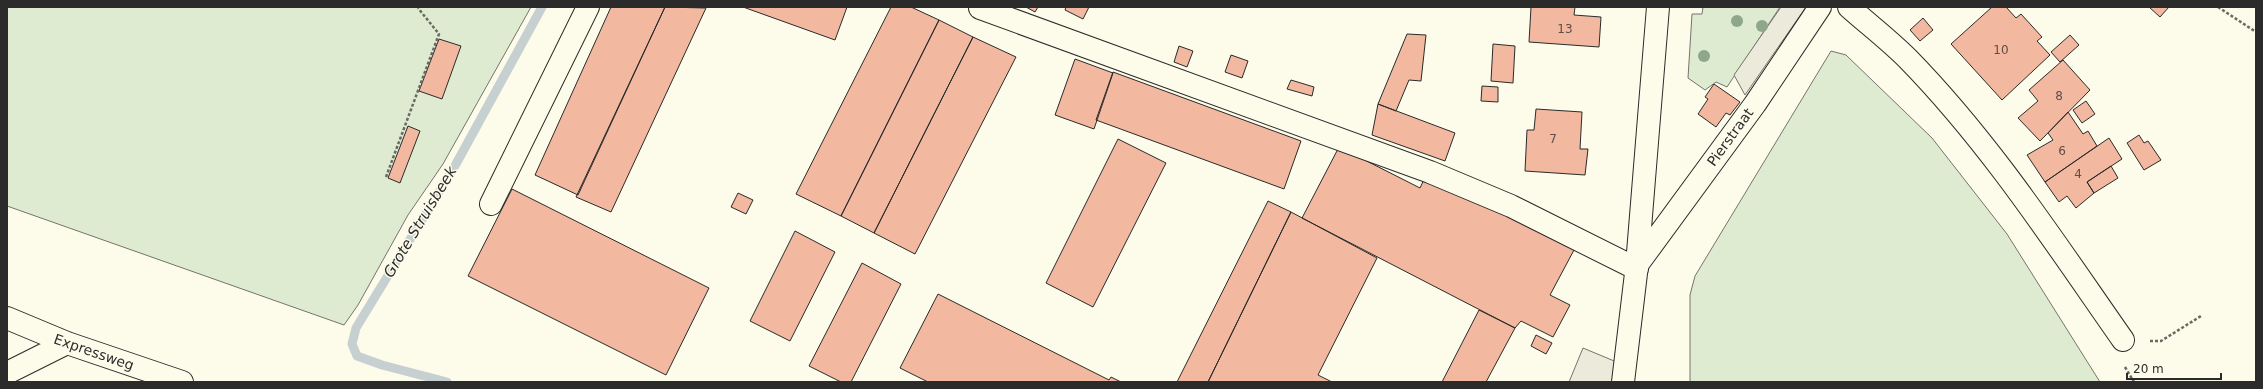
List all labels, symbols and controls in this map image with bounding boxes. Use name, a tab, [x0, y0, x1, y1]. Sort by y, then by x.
house number: 13	[1557, 22, 1573, 36]
house number: 10	[1993, 43, 2009, 57]
house number: 8	[2055, 89, 2063, 103]
street label: Pierstraat	[1704, 105, 1757, 169]
house number: 7	[1549, 132, 1557, 146]
house number: 6	[2058, 144, 2066, 158]
water label: Grote Struisbeek	[380, 162, 461, 281]
house number: 4	[2074, 167, 2082, 181]
street label: Expressweg	[52, 331, 136, 373]
scale bar	[2127, 355, 2221, 381]
text: 20 m	[2133, 362, 2164, 376]

